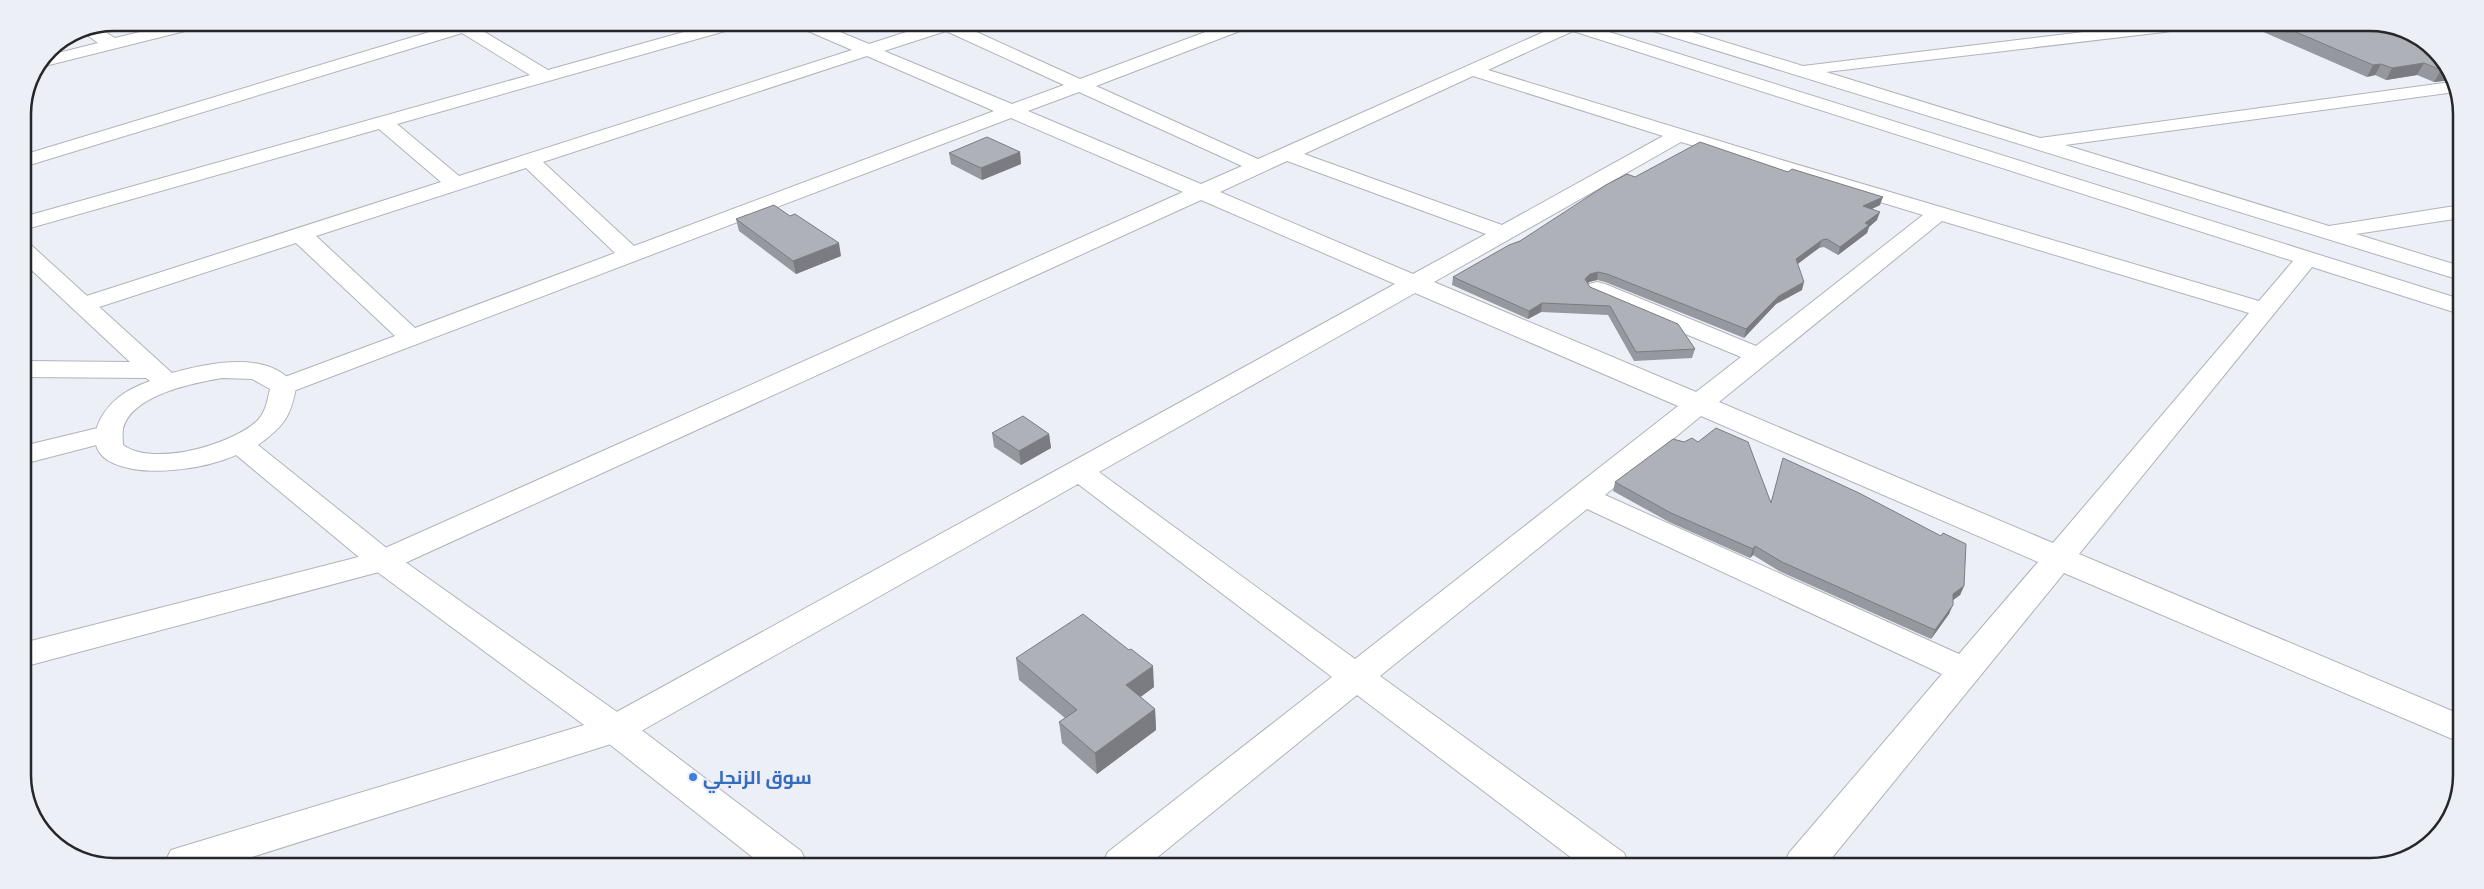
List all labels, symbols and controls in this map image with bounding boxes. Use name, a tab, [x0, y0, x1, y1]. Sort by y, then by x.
place label: سوق الزنجلي	[703, 764, 812, 793]
marker: سوق الزنجلي	[687, 771, 699, 783]

